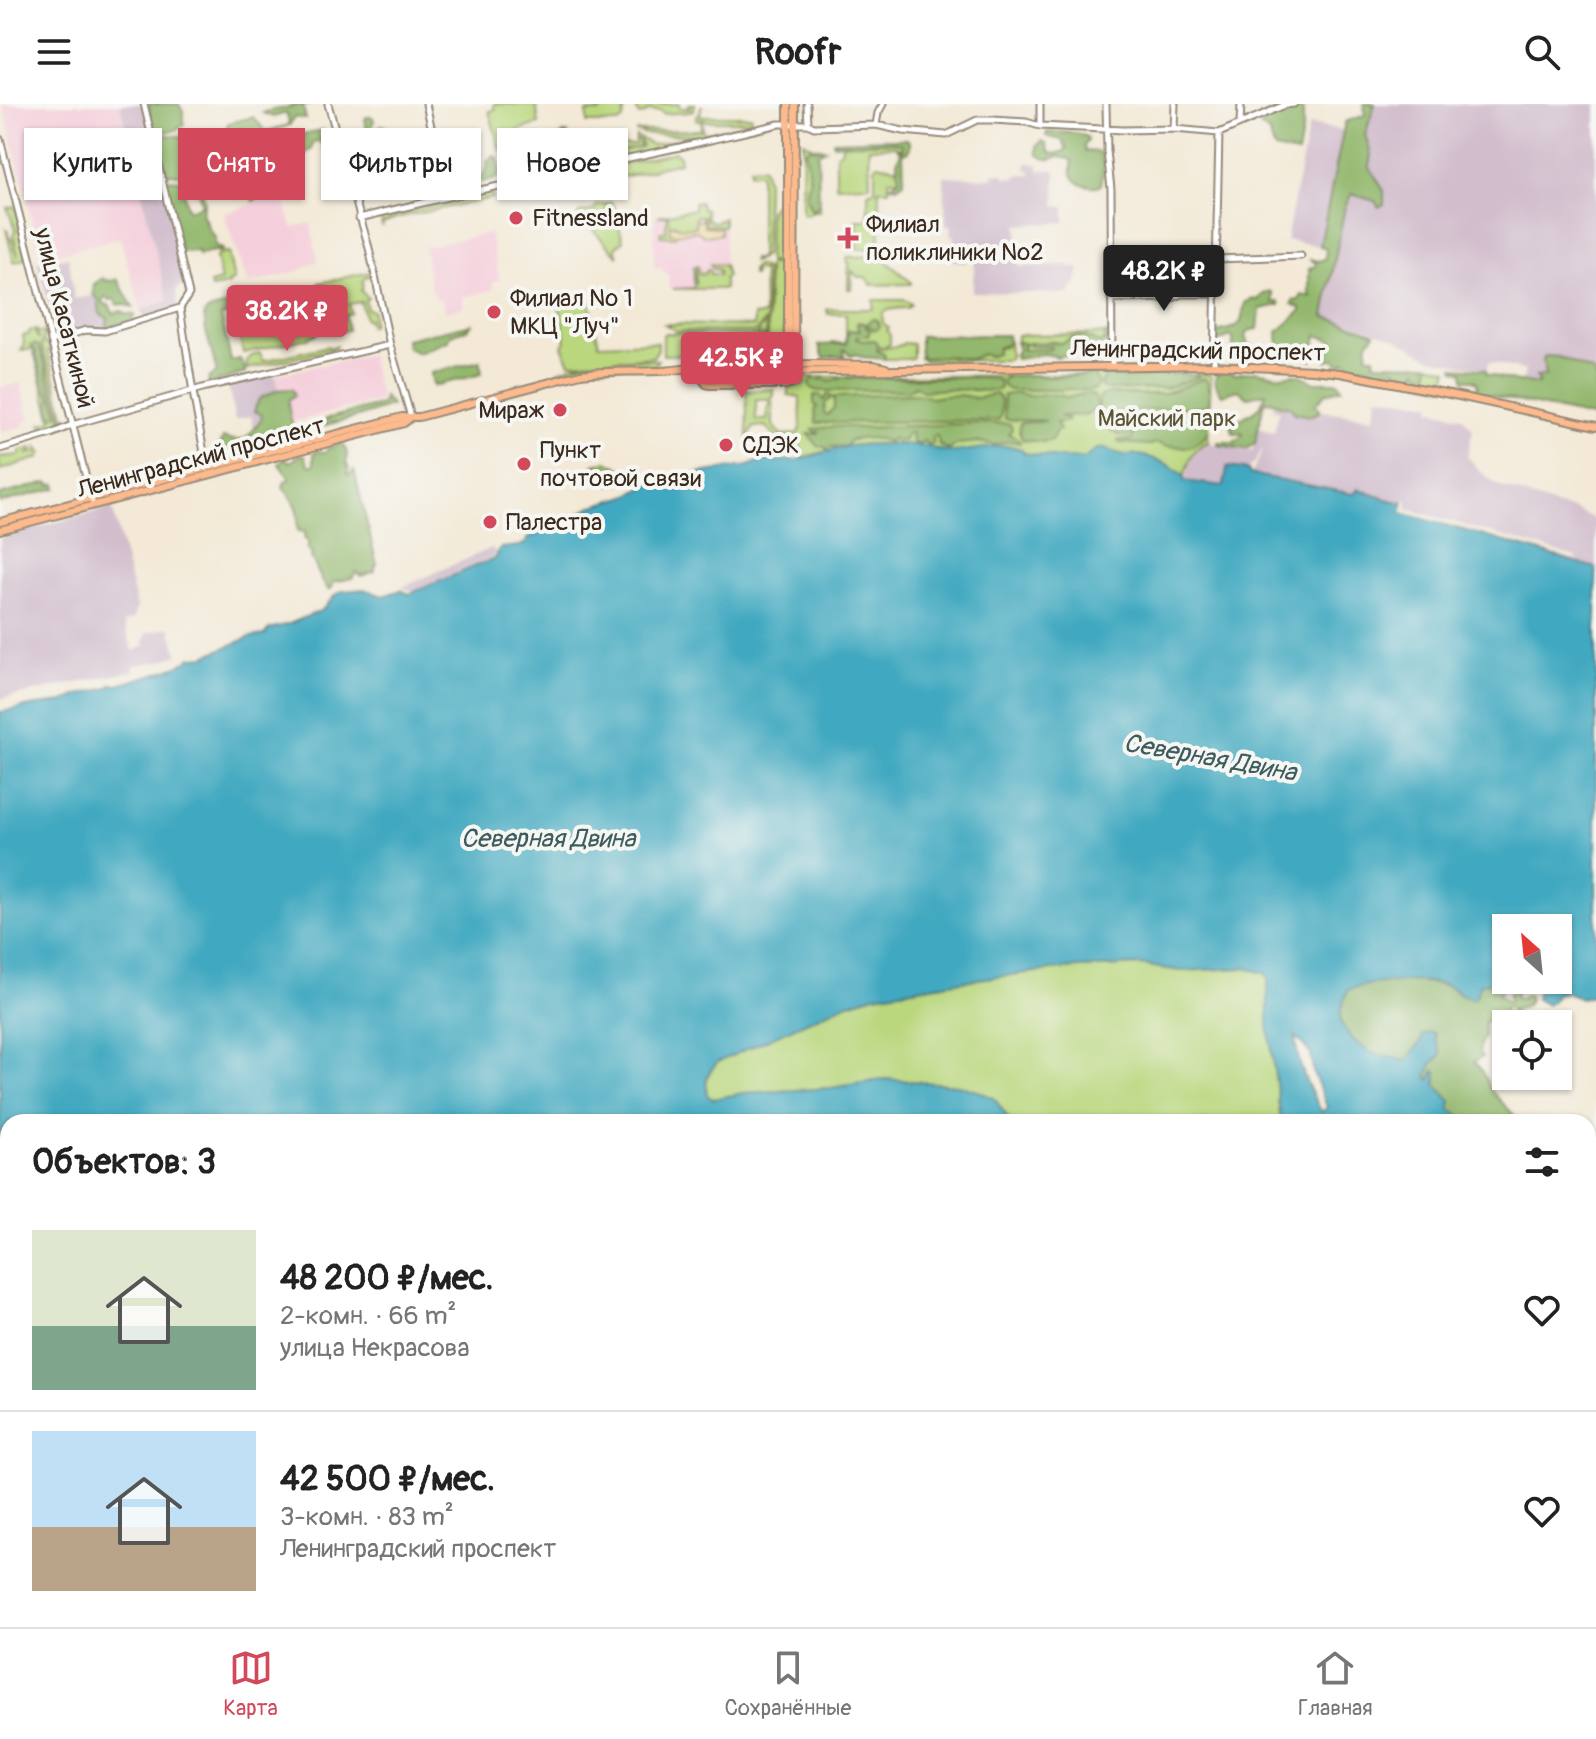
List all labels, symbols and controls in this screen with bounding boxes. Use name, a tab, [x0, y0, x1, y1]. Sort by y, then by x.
icon: menu	[32, 30, 76, 74]
text: Roofr	[755, 30, 841, 75]
icon: search	[1520, 30, 1564, 74]
chip: Купить	[24, 128, 162, 200]
chip: Снять	[178, 128, 305, 200]
chip: Фильтры	[321, 128, 481, 200]
chip: Новое	[497, 128, 628, 200]
place label: Fitnessland	[532, 204, 649, 233]
marker: Fitnessland	[507, 209, 525, 227]
place label: Филиал поликлиники №2	[866, 210, 1044, 267]
street label: улица Касаткиной	[27, 224, 100, 411]
marker: Филиал поликлиники №2	[837, 227, 859, 249]
pin: 48.2K ₽	[1090, 245, 1238, 313]
text: 48.2K ₽	[1121, 255, 1207, 287]
place label: Филиал № 1 МКЦ "Луч"	[510, 284, 633, 341]
pin: 38.2K ₽	[213, 285, 361, 353]
text: 38.2K ₽	[245, 295, 329, 327]
marker: Филиал № 1 МКЦ "Луч"	[485, 303, 503, 321]
pin: 42.5K ₽	[668, 332, 816, 400]
street label: Ленинградский проспект	[1069, 334, 1326, 368]
text: 42.5K ₽	[699, 342, 785, 374]
place label: Мираж	[478, 396, 545, 425]
marker: Мираж	[551, 401, 569, 419]
park label: Майский парк	[1097, 404, 1237, 433]
street label: Ленинградский проспект	[73, 411, 328, 505]
place label: СДЭК	[742, 431, 799, 460]
place label: Пункт почтовой связи	[540, 436, 701, 493]
marker: СДЭК	[717, 436, 735, 454]
marker: Пункт почтовой связи	[515, 455, 533, 473]
place label: Палестра	[506, 508, 602, 537]
marker: Палестра	[481, 513, 499, 531]
water label: Северная Двина	[1121, 727, 1301, 789]
water label: Северная Двина	[461, 823, 637, 855]
north arrow	[1492, 914, 1572, 994]
map controls	[1492, 914, 1572, 1090]
button: locate	[1492, 1010, 1572, 1090]
icon: filters	[1520, 1140, 1564, 1184]
text: Объектов: 3	[32, 1141, 216, 1184]
text: 48 200 ₽/мес.	[280, 1257, 494, 1300]
icon: home	[96, 1262, 192, 1358]
icon: heart	[1520, 1288, 1564, 1332]
text: 2-комн. · 66 m²	[280, 1300, 456, 1332]
text: улица Некрасова	[280, 1332, 470, 1364]
text: 42 500 ₽/мес.	[280, 1458, 495, 1501]
icon: home	[96, 1463, 192, 1559]
icon: heart	[1520, 1489, 1564, 1533]
text: 3-комн. · 83 m²	[280, 1501, 454, 1533]
text: Ленинградский проспект	[280, 1533, 556, 1565]
tab: Карта	[223, 1646, 278, 1722]
tab: Сохранённые	[724, 1646, 851, 1722]
tab: Главная	[1298, 1646, 1373, 1722]

